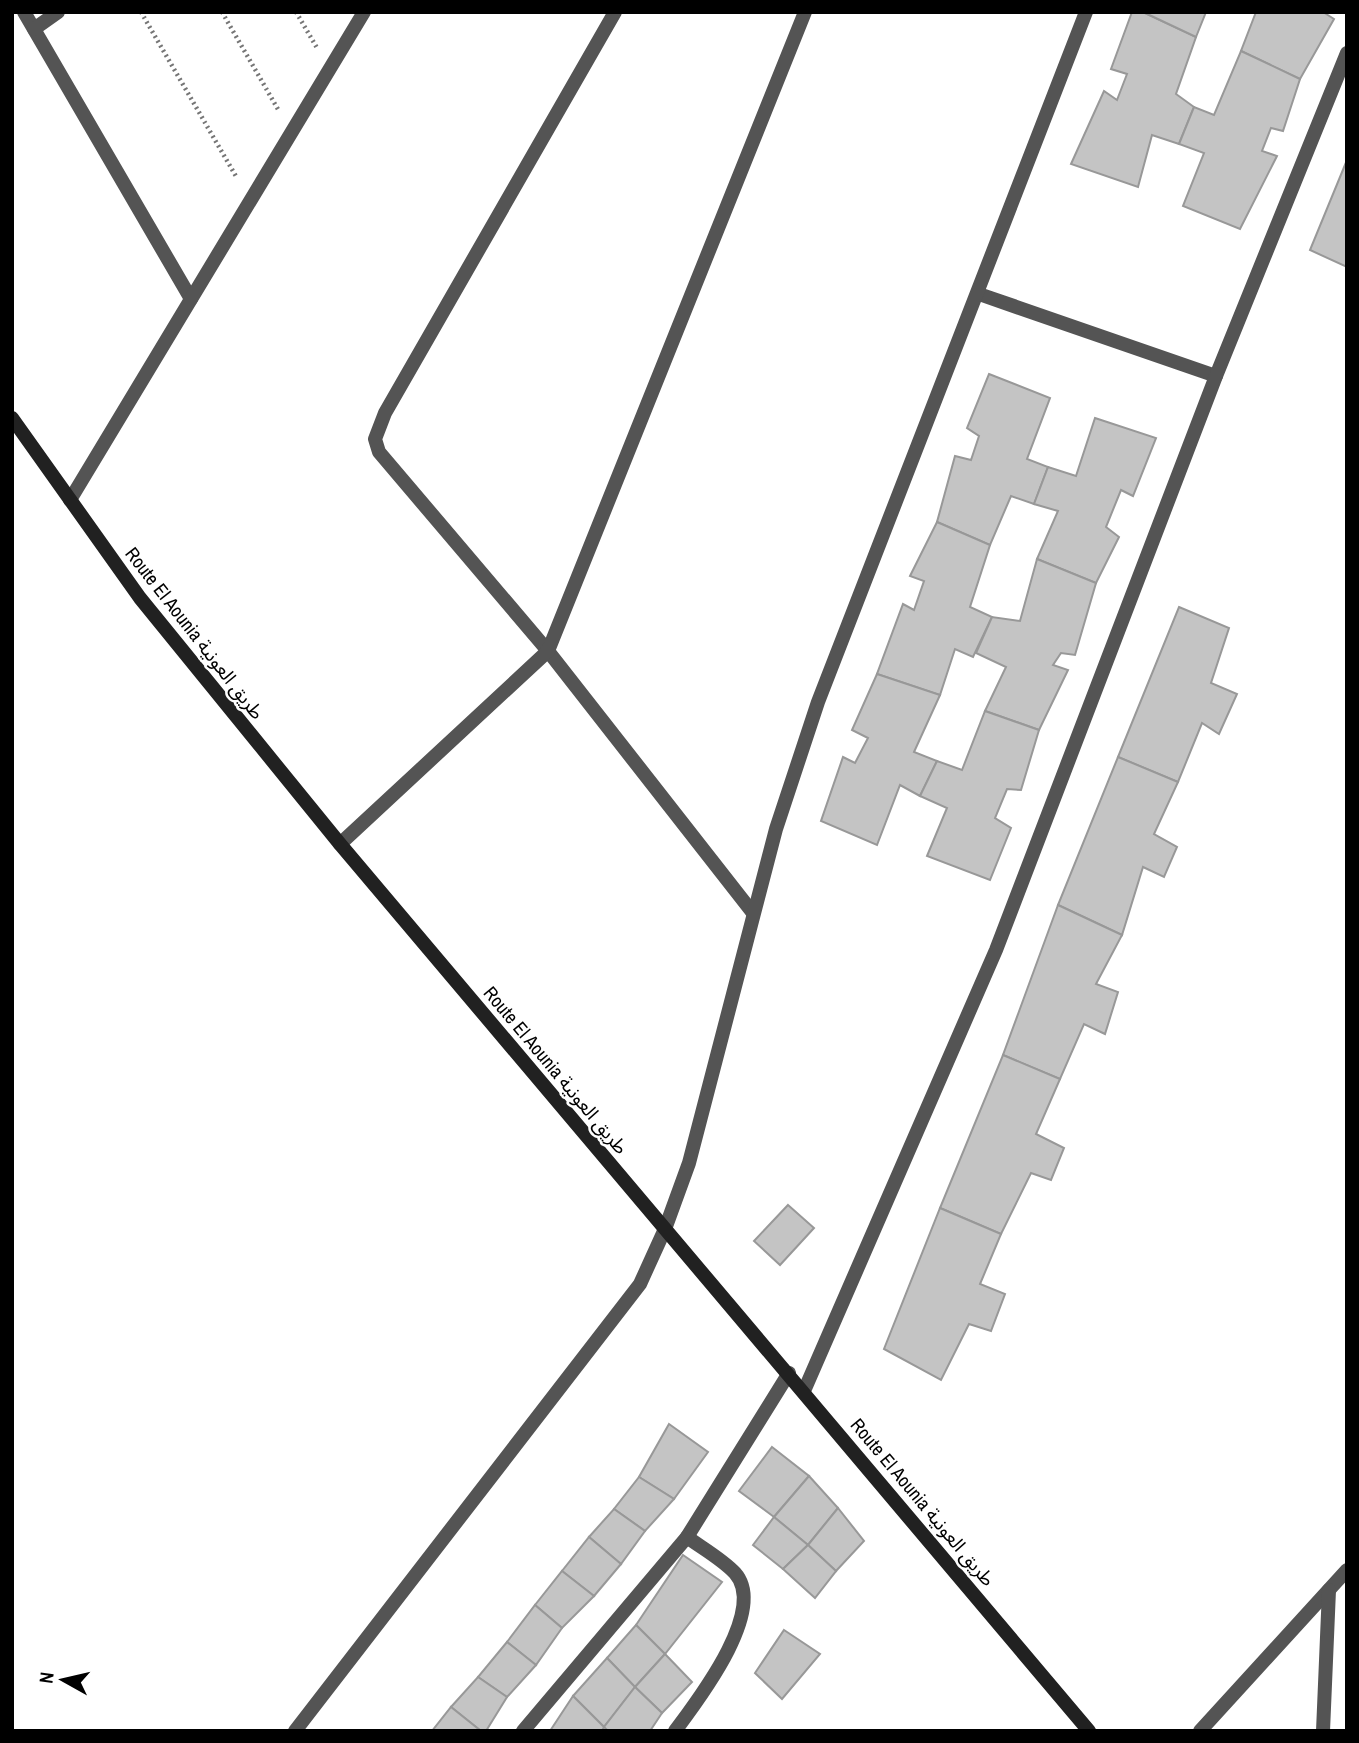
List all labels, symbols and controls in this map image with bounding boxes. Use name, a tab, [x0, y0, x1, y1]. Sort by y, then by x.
street label: Route El Aounia طريق العونية	[120, 542, 271, 725]
street label: Route El Aounia طريق العونية	[478, 980, 634, 1160]
street label: Route El Aounia طريق العونية	[845, 1412, 1001, 1592]
north arrow	[28, 1645, 98, 1715]
text: N	[33, 1670, 60, 1685]

